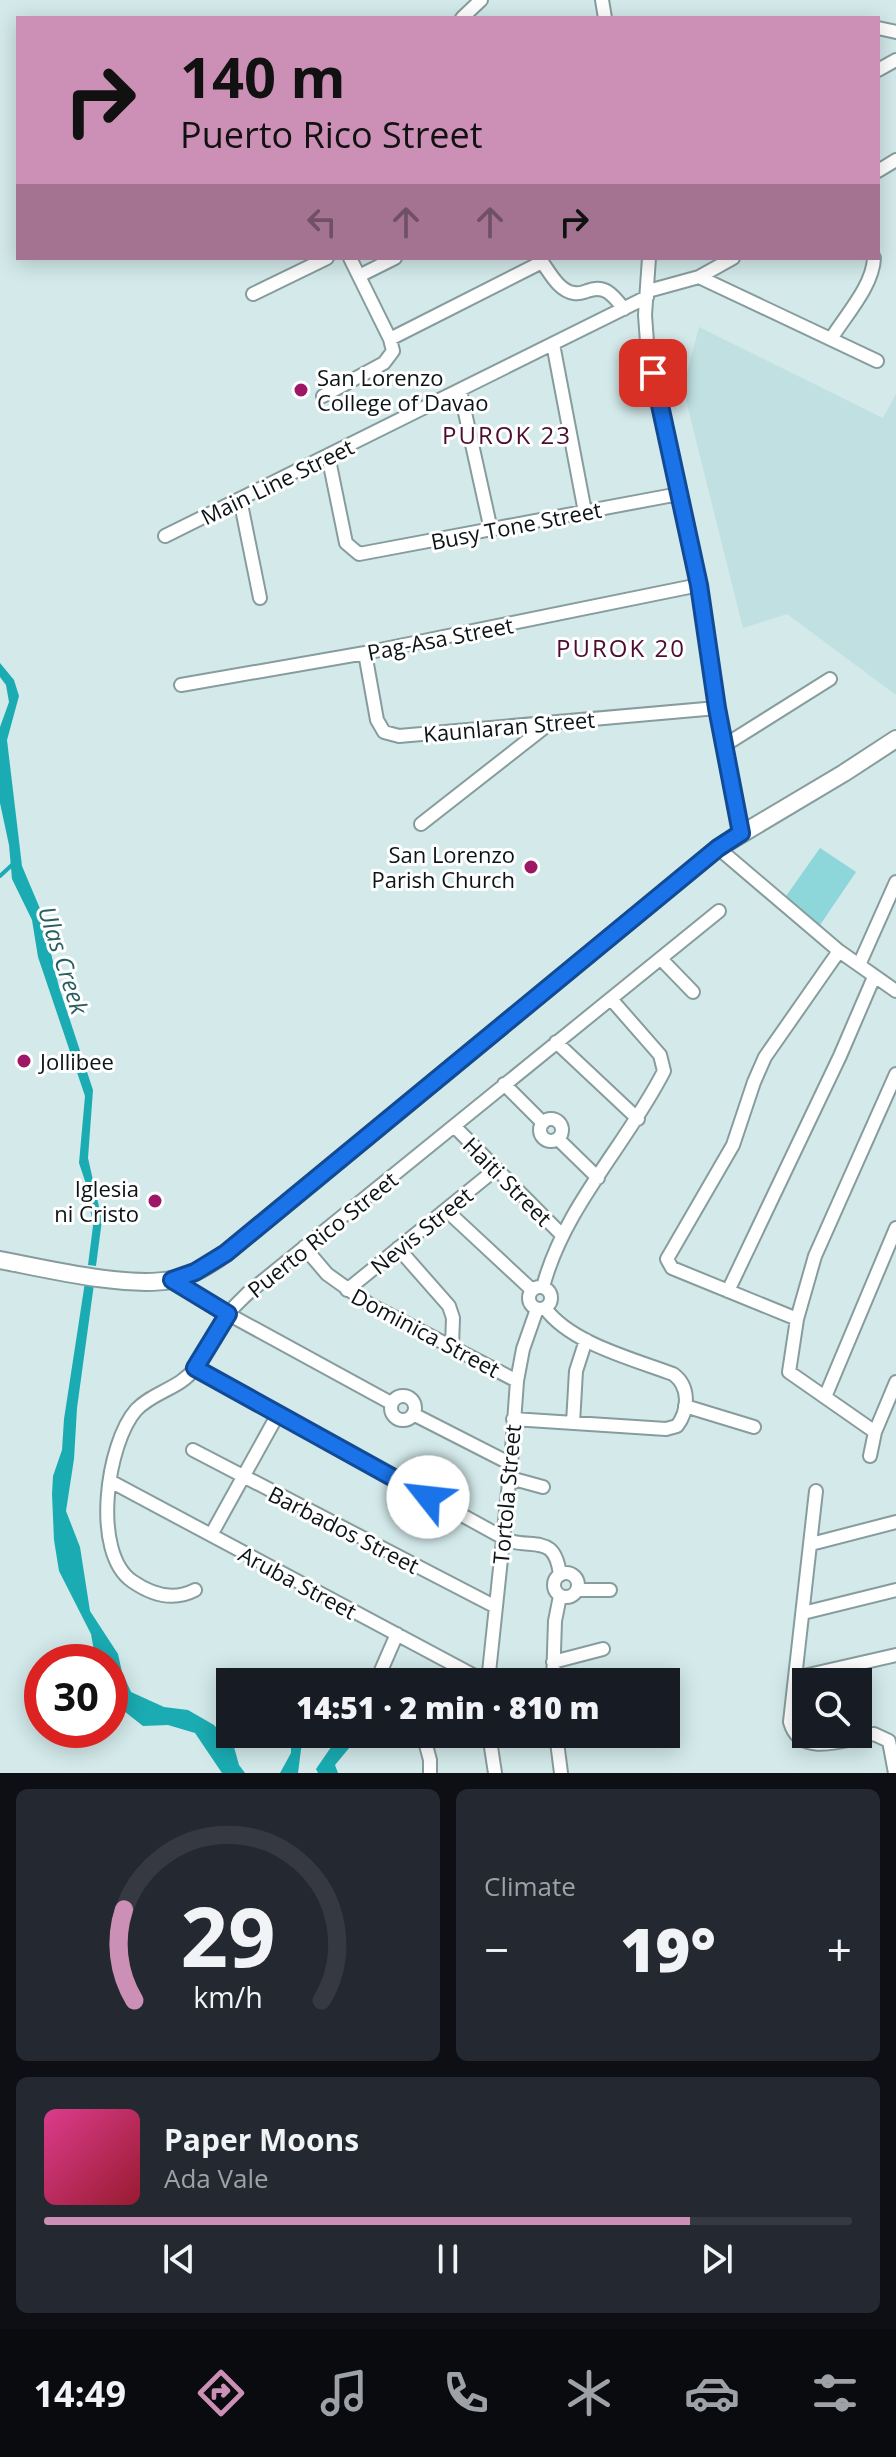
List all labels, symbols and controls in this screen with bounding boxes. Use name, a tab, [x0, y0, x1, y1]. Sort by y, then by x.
text: 140 m	[180, 38, 346, 114]
icon: right	[48, 48, 152, 152]
text: Puerto Rico Street	[180, 110, 483, 159]
icon: left	[300, 200, 344, 244]
icon: ahead	[384, 200, 428, 244]
icon: ahead	[468, 200, 512, 244]
icon: right	[552, 200, 596, 244]
pin	[619, 339, 687, 407]
icon: arrive	[631, 351, 675, 395]
place label: San Lorenzo College of Davao	[317, 362, 489, 417]
marker: San Lorenzo College of Davao	[292, 381, 310, 399]
district label: PUROK 23	[442, 418, 572, 451]
street label: Main Line Street	[195, 431, 359, 531]
street label: Busy Tone Street	[428, 494, 604, 556]
street label: Pag-Asa Street	[364, 609, 516, 667]
district label: PUROK 20	[556, 631, 686, 664]
street label: Kaunlaran Street	[422, 704, 596, 748]
place label: San Lorenzo Parish Church	[371, 839, 515, 894]
marker: San Lorenzo Parish Church	[522, 858, 540, 876]
water label: Ulas Creek	[31, 902, 97, 1019]
place label: Jollibee	[38, 1046, 114, 1076]
marker: Jollibee	[15, 1052, 33, 1070]
street label: Haiti Street	[457, 1130, 559, 1232]
street label: Puerto Rico Street	[241, 1164, 403, 1304]
place label: Iglesia ni Cristo	[54, 1173, 139, 1228]
street label: Nevis Street	[364, 1180, 478, 1280]
marker: Iglesia ni Cristo	[146, 1192, 164, 1210]
street label: Dominica Street	[347, 1280, 506, 1384]
street label: Tortola Street	[485, 1423, 527, 1565]
position arrow	[386, 1455, 470, 1539]
street label: Barbados Street	[263, 1478, 425, 1580]
street label: Aruba Street	[234, 1538, 362, 1626]
speed limit sign: 30	[24, 1644, 128, 1748]
map controls	[792, 1668, 872, 1748]
button: search	[792, 1668, 872, 1748]
text: 14:51 · 2 min · 810 m	[296, 1687, 600, 1728]
text: Climate	[484, 1868, 576, 1904]
text: 29	[180, 1878, 276, 1991]
text: 19°	[620, 1908, 716, 1990]
text: −	[484, 1919, 509, 1979]
text: +	[827, 1919, 852, 1979]
text: km/h	[193, 1977, 263, 2016]
text: Paper Moons	[164, 2119, 359, 2160]
text: Ada Vale	[164, 2160, 269, 2196]
icon: previous	[157, 2237, 201, 2281]
icon: pause	[426, 2237, 470, 2281]
icon: next	[695, 2237, 739, 2281]
icon: directions	[193, 2365, 249, 2421]
icon: music	[316, 2365, 372, 2421]
icon: phone	[438, 2365, 494, 2421]
icon: climate	[561, 2365, 617, 2421]
icon: car	[684, 2365, 740, 2421]
icon: filters	[807, 2365, 863, 2421]
text: 14:49	[33, 2369, 126, 2418]

